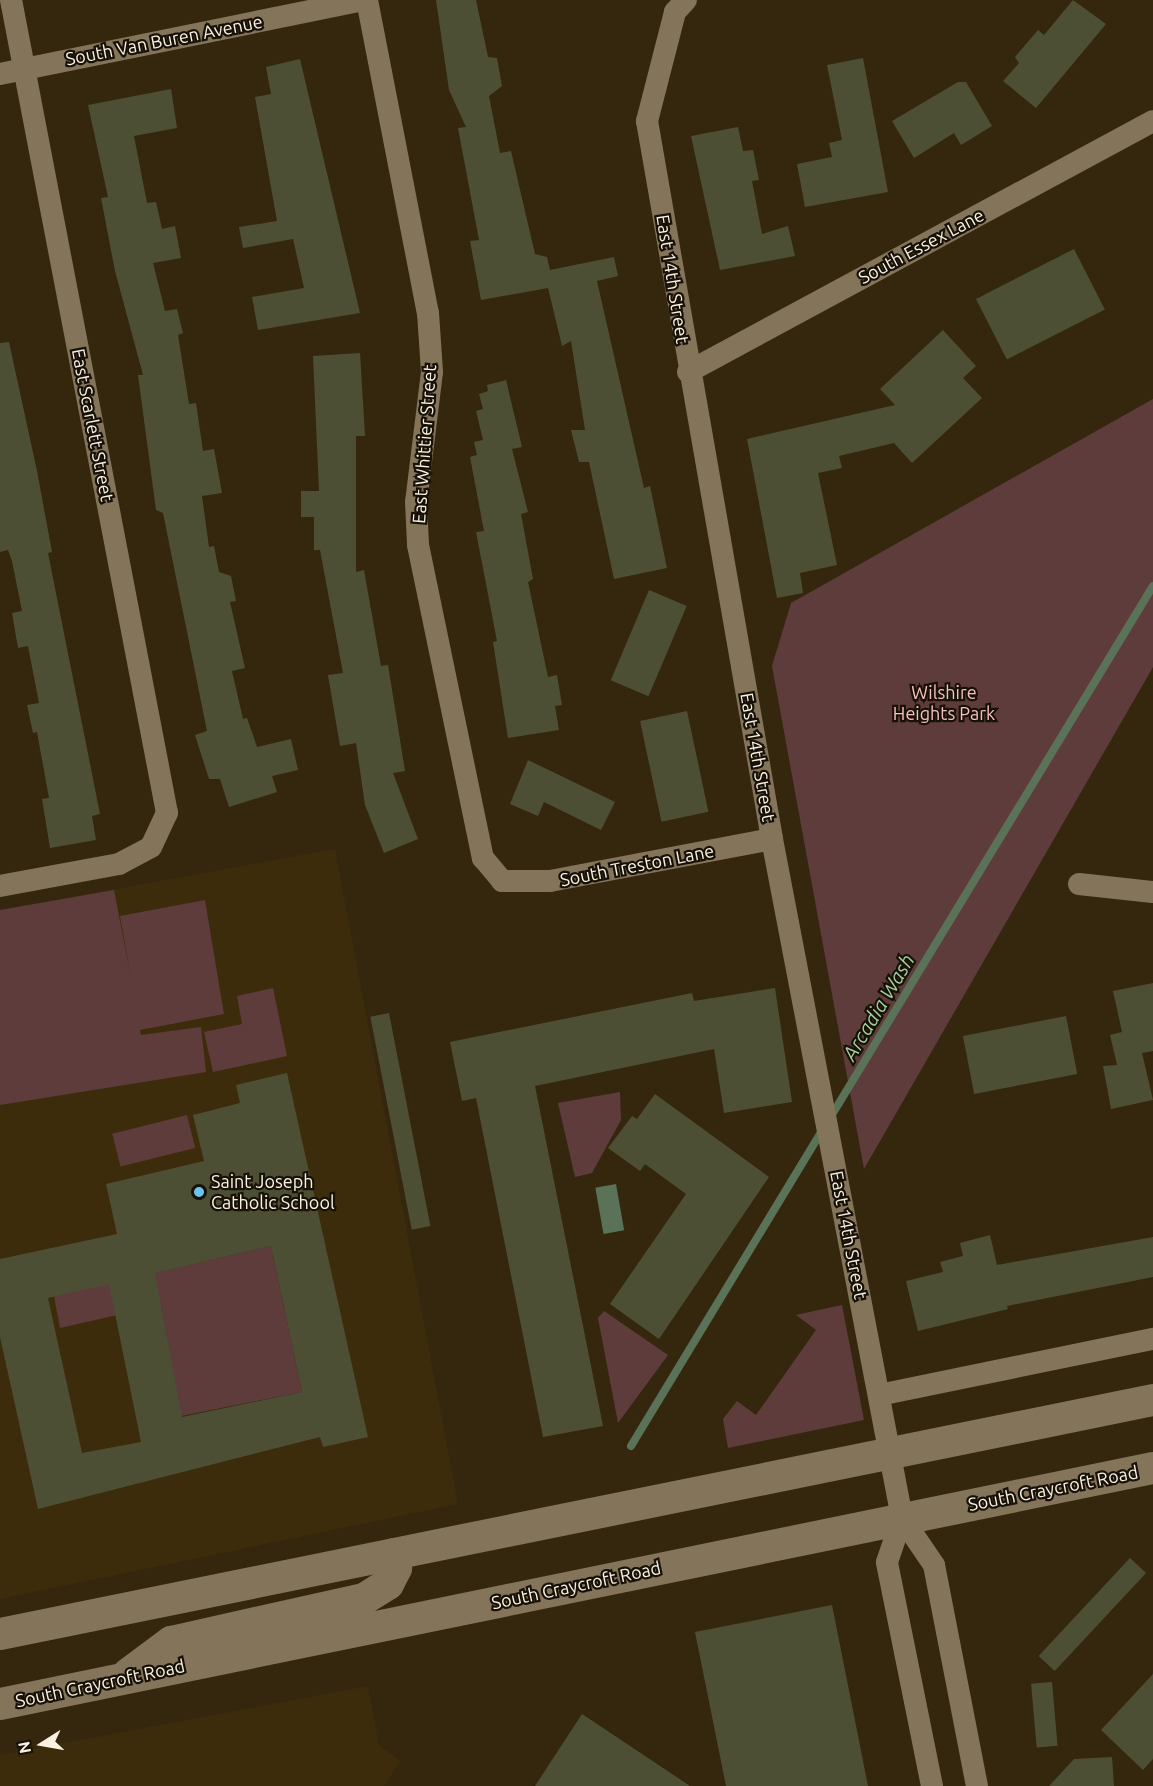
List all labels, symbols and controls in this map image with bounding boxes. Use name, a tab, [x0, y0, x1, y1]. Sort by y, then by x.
street label: South Van Buren Avenue	[64, 10, 264, 70]
street label: South Essex Lane	[854, 204, 988, 288]
street label: East 14th Street	[652, 213, 694, 345]
street label: East Scarlett Street	[68, 347, 118, 503]
street label: East Whittier Street	[408, 364, 440, 524]
park label: Wilshire Heights Park	[893, 682, 995, 724]
street label: East 14th Street	[736, 691, 780, 823]
street label: South Treston Lane	[558, 839, 716, 891]
water label: Arcadia Wash	[837, 949, 919, 1065]
street label: East 14th Street	[826, 1169, 872, 1301]
place label: Saint Joseph Catholic School	[211, 1171, 335, 1214]
marker: Saint Joseph Catholic School	[192, 1185, 206, 1199]
street label: South Craycroft Road	[966, 1461, 1140, 1515]
street label: South Craycroft Road	[489, 1556, 663, 1614]
street label: South Craycroft Road	[13, 1654, 187, 1712]
north arrow	[12, 1714, 72, 1774]
text: N	[14, 1740, 34, 1755]

